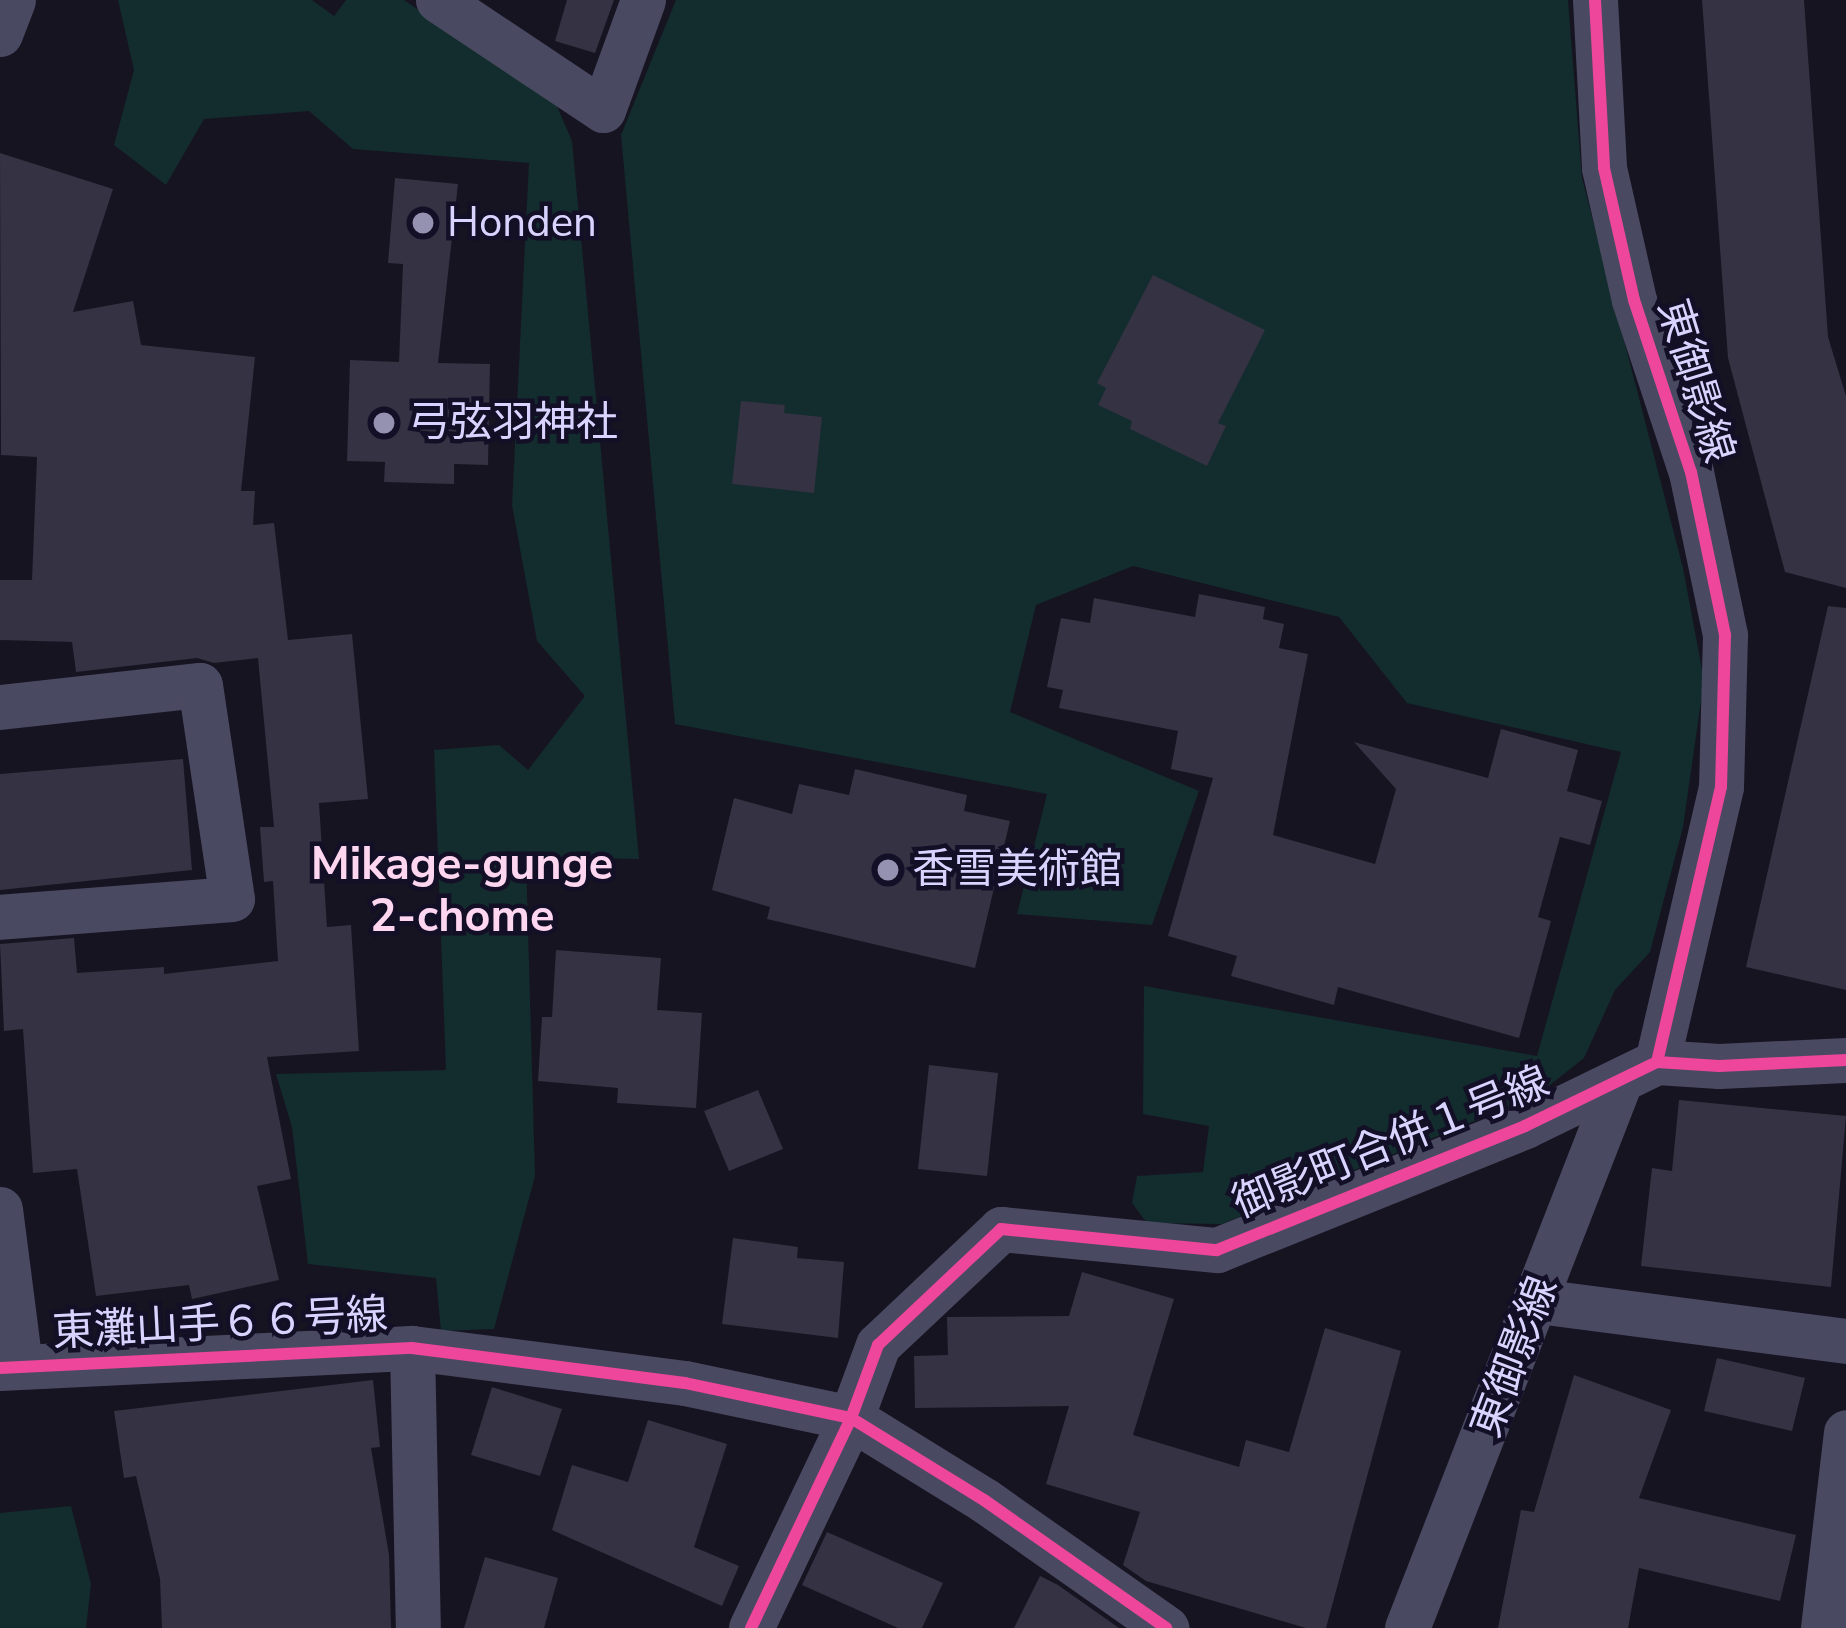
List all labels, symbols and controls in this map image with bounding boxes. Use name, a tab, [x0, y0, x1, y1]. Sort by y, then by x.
place label: Honden	[447, 198, 597, 248]
marker: Honden	[410, 210, 436, 236]
street label: 東御影線	[1646, 293, 1744, 469]
place label: 弓弦羽神社	[408, 398, 618, 448]
marker: 弓弦羽神社	[371, 410, 397, 436]
district label: Mikage-gunge 2-chome	[311, 838, 613, 944]
place label: 香雪美術館	[912, 845, 1122, 895]
marker: 香雪美術館	[875, 857, 901, 883]
street label: 御影町合併１号線	[1226, 1057, 1556, 1229]
street label: 東御影線	[1461, 1270, 1569, 1444]
street label: 東灘山手６６号線	[51, 1290, 389, 1358]

